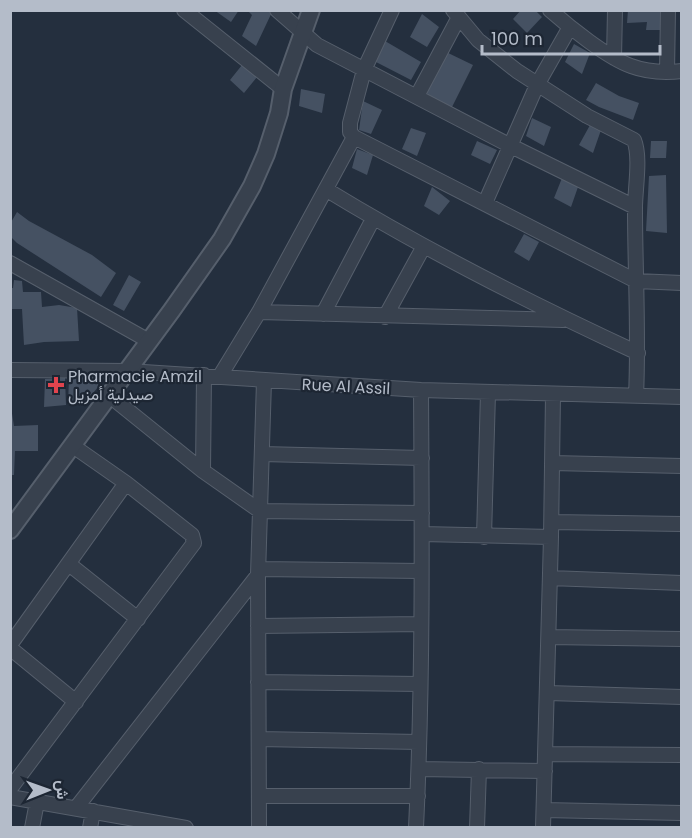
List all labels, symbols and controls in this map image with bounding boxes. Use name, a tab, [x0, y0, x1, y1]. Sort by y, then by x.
scale bar	[482, 18, 660, 56]
text: 100 m	[491, 26, 543, 51]
place label: Pharmacie Amzil صيدلية أمزيل	[68, 365, 202, 406]
street label: Rue Al Assil	[301, 373, 391, 400]
marker: Pharmacie Amzil صيدلية أمزيل	[49, 378, 63, 392]
north arrow	[18, 760, 78, 820]
text: ش	[51, 780, 74, 800]

